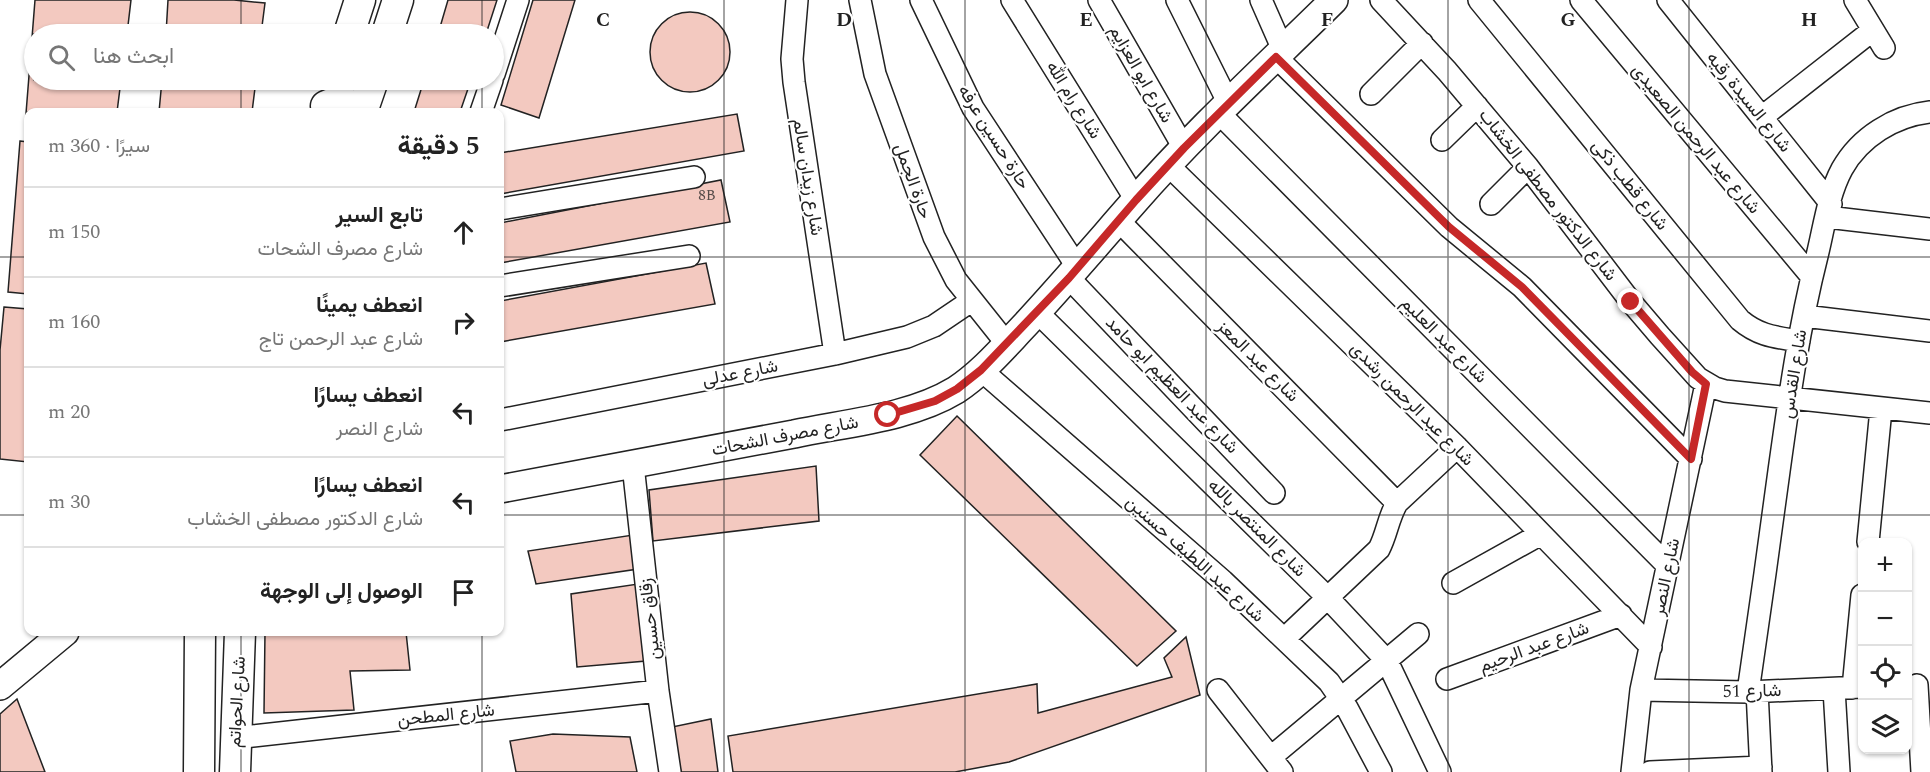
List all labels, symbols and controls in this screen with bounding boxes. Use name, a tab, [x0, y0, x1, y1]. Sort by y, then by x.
text: C	[596, 5, 610, 35]
text: D	[836, 5, 852, 35]
text: E	[1079, 5, 1093, 35]
text: F	[1321, 5, 1333, 35]
text: G	[1560, 5, 1576, 35]
text: H	[1801, 5, 1817, 35]
street label: شارع ابو العزايم	[1102, 20, 1180, 128]
search box	[24, 24, 504, 90]
text: ابحث هنا	[93, 40, 174, 73]
icon: search	[45, 41, 78, 74]
street label: شارع السيدة رقيه	[1700, 46, 1798, 158]
street label: شارع رام الله	[1039, 56, 1109, 144]
street label: شارع عبد الرحمن الصعيدى	[1625, 58, 1767, 220]
street label: حارة حسين عرفه	[951, 79, 1037, 195]
street label: شارع الدكتور مصطفى الخشاب	[1472, 103, 1624, 287]
street label: شارع زيدان سالم	[785, 116, 831, 238]
text: 5 دقيقة	[398, 126, 480, 166]
text: سيرًا · 360 m	[48, 131, 150, 161]
street label: شارع قطب ذكى	[1585, 134, 1675, 236]
street label: حارة الجمل	[887, 140, 939, 222]
house number: 8B	[698, 184, 716, 207]
text: تابع السير	[335, 199, 423, 232]
icon: ahead	[447, 216, 480, 249]
text: 150 m	[48, 217, 100, 247]
text: شارع مصرف الشحات	[258, 234, 423, 264]
route end	[1617, 288, 1643, 314]
text: انعطف يمينًا	[316, 289, 423, 322]
street label: شارع عبد العليم	[1394, 290, 1494, 390]
icon: right	[447, 306, 480, 339]
text: 160 m	[48, 307, 100, 337]
street label: شارع عبد العظيم ابو حامد	[1099, 310, 1245, 460]
street label: شارع عبد المعز	[1210, 313, 1305, 408]
text: شارع عبد الرحمن تاج	[259, 324, 423, 354]
street label: شارع القدس	[1774, 328, 1814, 420]
street label: شارع عبد الرحمن رشدى	[1344, 336, 1480, 472]
street label: شارع عدلى	[700, 352, 780, 394]
text: انعطف يسارًا	[313, 379, 423, 412]
icon: left	[447, 396, 480, 429]
text: 20 m	[48, 397, 90, 427]
route start	[874, 401, 900, 427]
street label: شارع مصرف الشحات	[709, 409, 861, 463]
text: شارع النصر	[336, 414, 423, 444]
text: انعطف يسارًا	[313, 469, 423, 502]
street label: شارع المنتصر بالله	[1201, 472, 1313, 584]
icon: left	[447, 486, 480, 519]
text: 30 m	[48, 487, 90, 517]
street label: شارع عبد اللطيف حسنين	[1120, 489, 1270, 629]
text: شارع الدكتور مصطفى الخشاب	[187, 504, 423, 534]
street label: شارع النصر	[1644, 536, 1687, 619]
map controls	[1858, 538, 1912, 754]
button: +	[1858, 538, 1912, 592]
text: الوصول إلى الوجهة	[260, 575, 423, 608]
icon: arrive	[447, 576, 480, 609]
street label: زقاق حسين	[632, 577, 668, 661]
button: −	[1858, 592, 1912, 646]
street label: شارع عبد الرحيم	[1475, 615, 1593, 679]
button: locate	[1858, 646, 1912, 700]
street label: شارع الحواتم	[221, 656, 253, 748]
street label: شارع 51	[1722, 677, 1782, 705]
street label: شارع المطحن	[396, 696, 496, 734]
button: layers	[1858, 700, 1912, 754]

